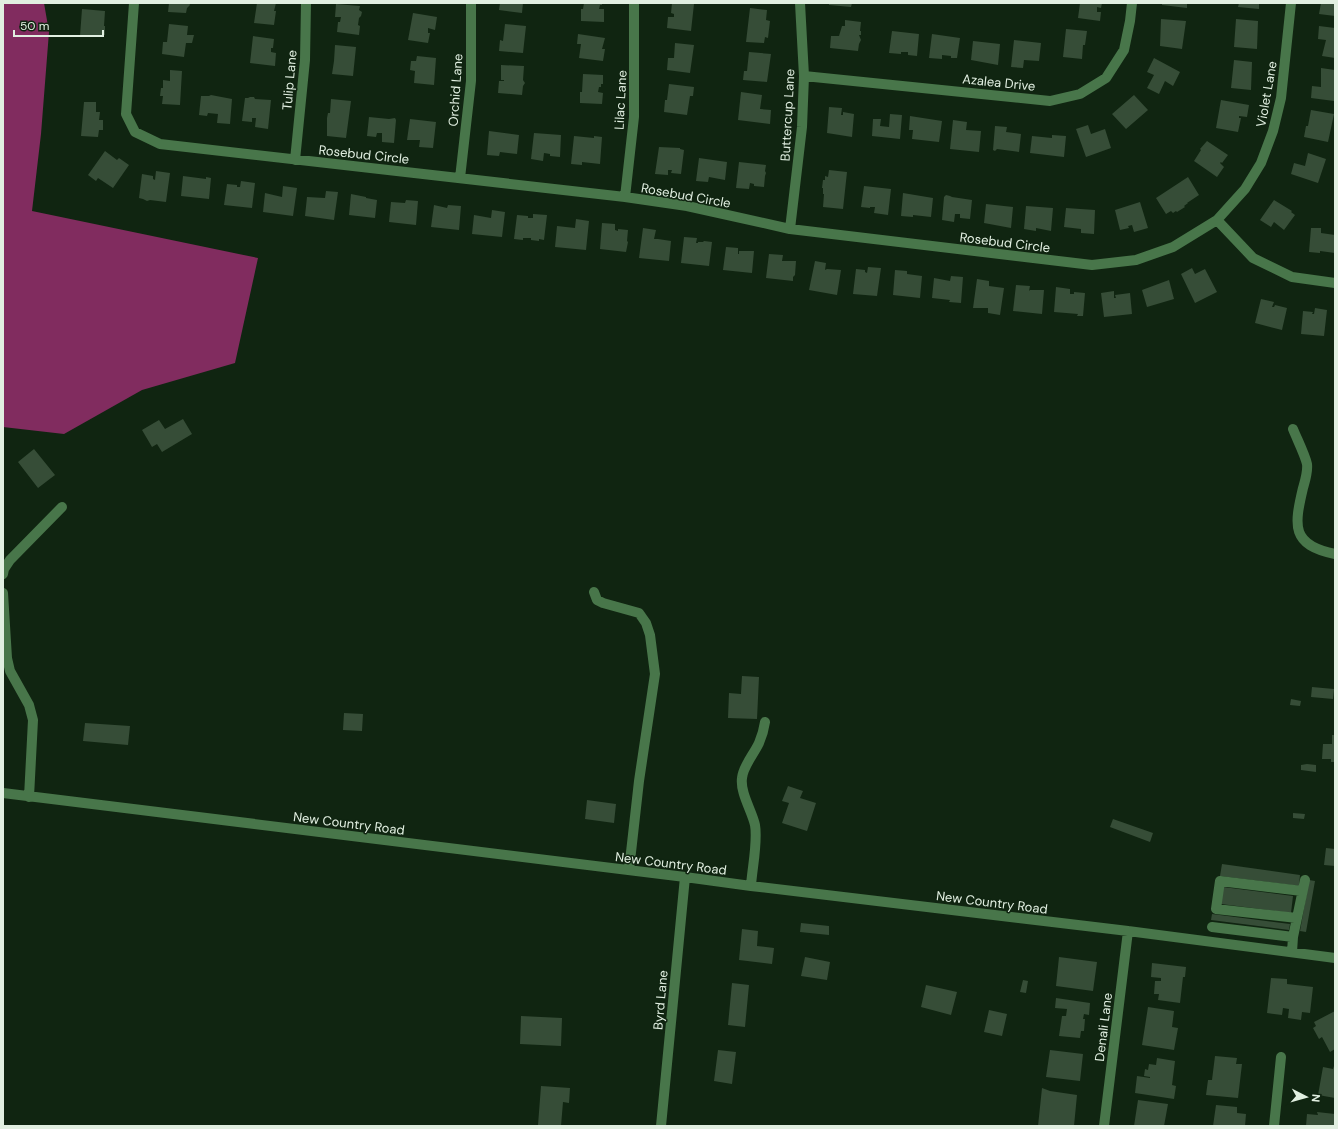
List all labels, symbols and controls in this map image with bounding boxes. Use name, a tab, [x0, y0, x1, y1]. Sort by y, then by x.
scale bar	[14, 12, 103, 38]
text: 50 m	[20, 18, 49, 34]
street label: Tulip Lane	[278, 49, 301, 111]
street label: Orchid Lane	[444, 53, 467, 127]
street label: Violet Lane	[1252, 60, 1281, 129]
street label: Buttercup Lane	[777, 68, 798, 162]
street label: Lilac Lane	[610, 70, 631, 130]
street label: Azalea Drive	[962, 70, 1036, 95]
street label: Rosebud Circle	[318, 141, 410, 168]
street label: Rosebud Circle	[640, 179, 732, 212]
street label: Rosebud Circle	[959, 229, 1051, 256]
street label: New Country Road	[292, 808, 406, 839]
street label: New Country Road	[614, 848, 728, 879]
street label: New Country Road	[935, 887, 1049, 918]
street label: Byrd Lane	[649, 969, 672, 1031]
street label: Denali Lane	[1091, 992, 1116, 1062]
north arrow	[1286, 1077, 1326, 1117]
text: N	[1309, 1093, 1323, 1103]

